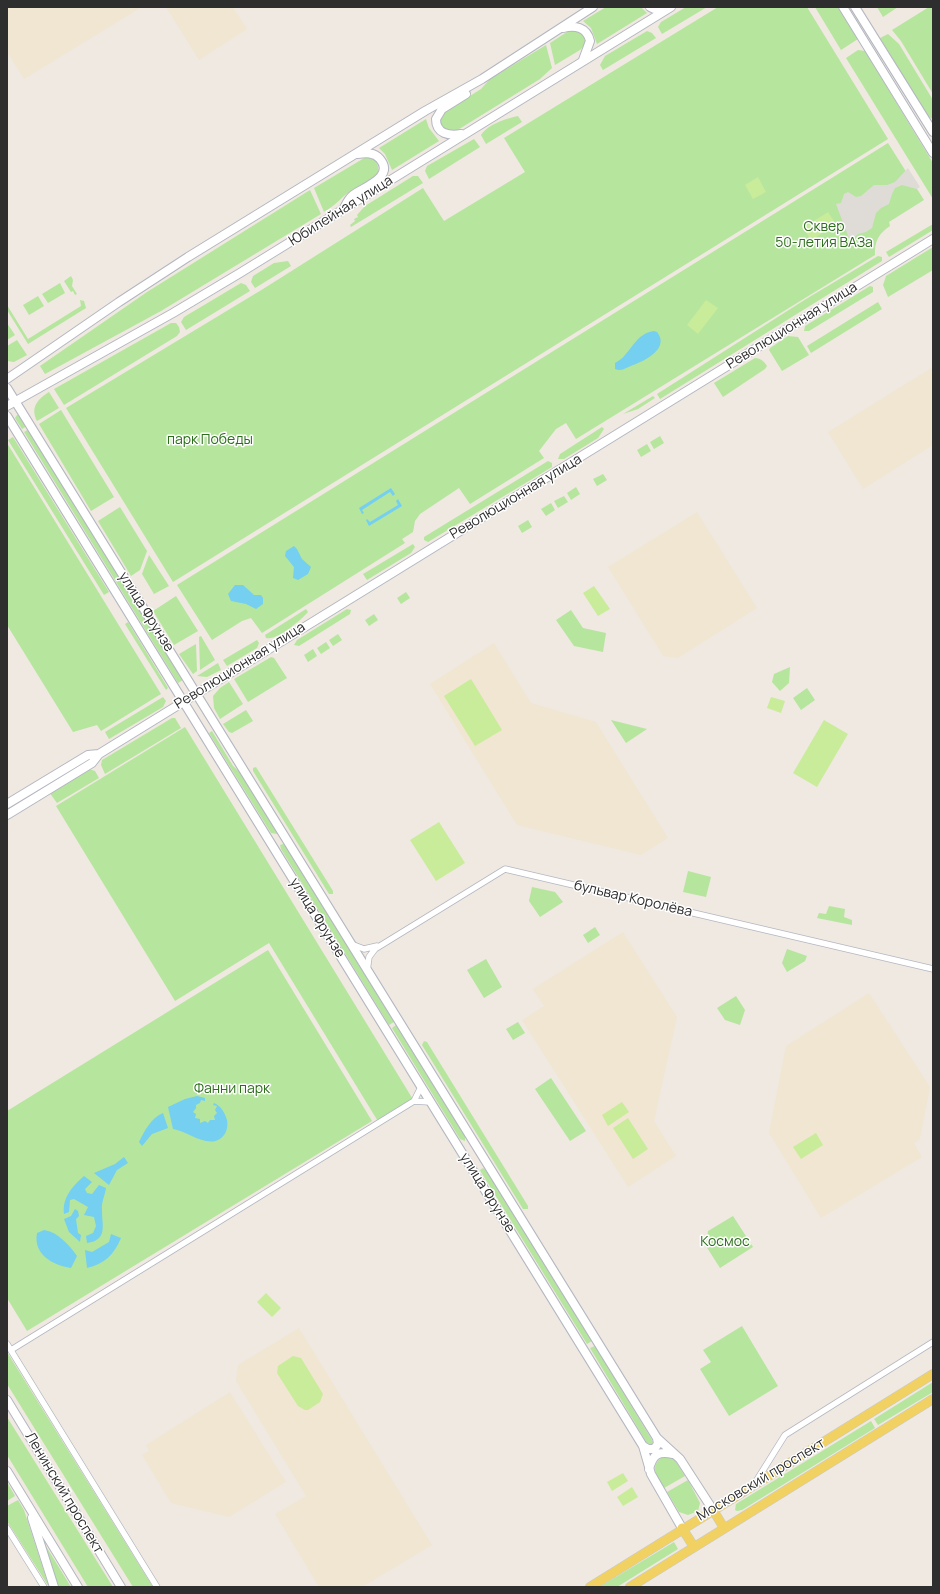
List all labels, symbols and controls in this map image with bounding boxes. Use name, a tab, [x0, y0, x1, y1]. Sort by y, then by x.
street label: Юбилейная улица	[286, 172, 396, 250]
park label: Сквер 50-летия ВАЗа	[775, 219, 873, 252]
street label: Революционная улица	[724, 279, 860, 373]
park label: парк Победы	[167, 432, 253, 448]
street label: Революционная улица	[447, 451, 585, 543]
street label: улица Фрунзе	[115, 569, 177, 655]
street label: Революционная улица	[172, 619, 308, 713]
street label: улица Фрунзе	[286, 875, 348, 961]
street label: бульвар Королёва	[572, 877, 694, 921]
park label: Фанни парк	[194, 1081, 270, 1097]
street label: улица Фрунзе	[456, 1150, 518, 1236]
park label: Космос	[700, 1234, 750, 1250]
street label: Ленинский проспект	[21, 1429, 107, 1557]
street label: Московский проспект	[694, 1435, 828, 1525]

